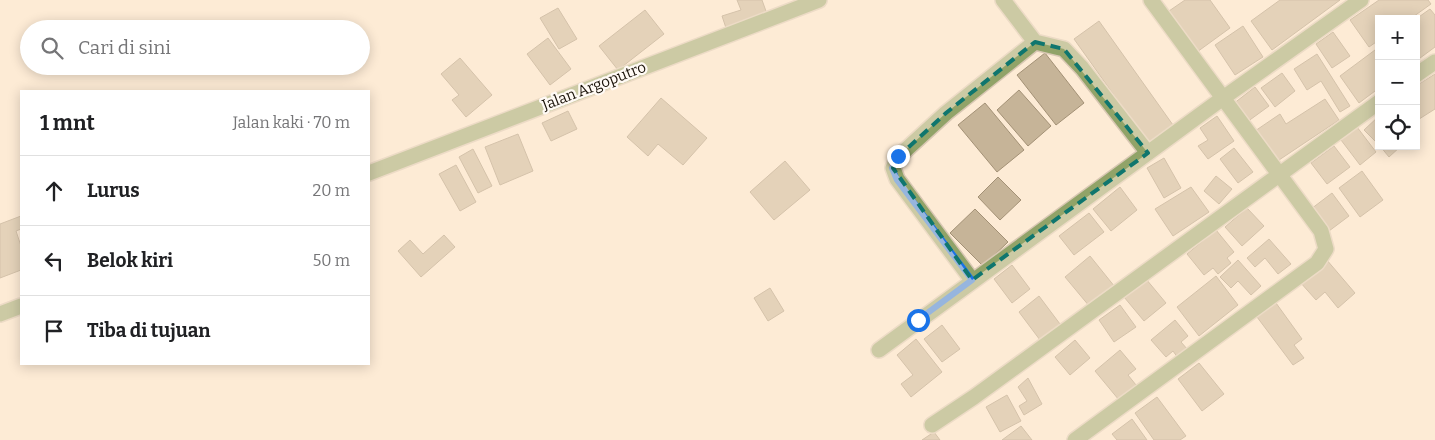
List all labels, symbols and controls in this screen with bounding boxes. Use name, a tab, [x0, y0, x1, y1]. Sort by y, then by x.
map controls	[1375, 15, 1420, 150]
button: +	[1375, 15, 1420, 60]
search box	[20, 20, 370, 75]
icon: search	[38, 34, 66, 62]
text: Cari di sini	[78, 36, 171, 59]
street label: Jalan Argoputro	[539, 58, 648, 114]
button: −	[1375, 60, 1420, 105]
button: locate	[1375, 105, 1420, 150]
text: 1 mnt	[40, 110, 95, 136]
text: Jalan kaki · 70 m	[233, 113, 350, 132]
route end	[887, 145, 910, 168]
icon: ahead	[40, 177, 68, 205]
text: Lurus	[87, 179, 140, 202]
text: 20 m	[313, 181, 350, 200]
icon: left	[40, 247, 68, 275]
text: Belok kiri	[87, 249, 173, 272]
text: 50 m	[313, 251, 350, 270]
route start	[907, 309, 930, 332]
icon: arrive	[40, 317, 68, 345]
text: Tiba di tujuan	[87, 319, 211, 342]

